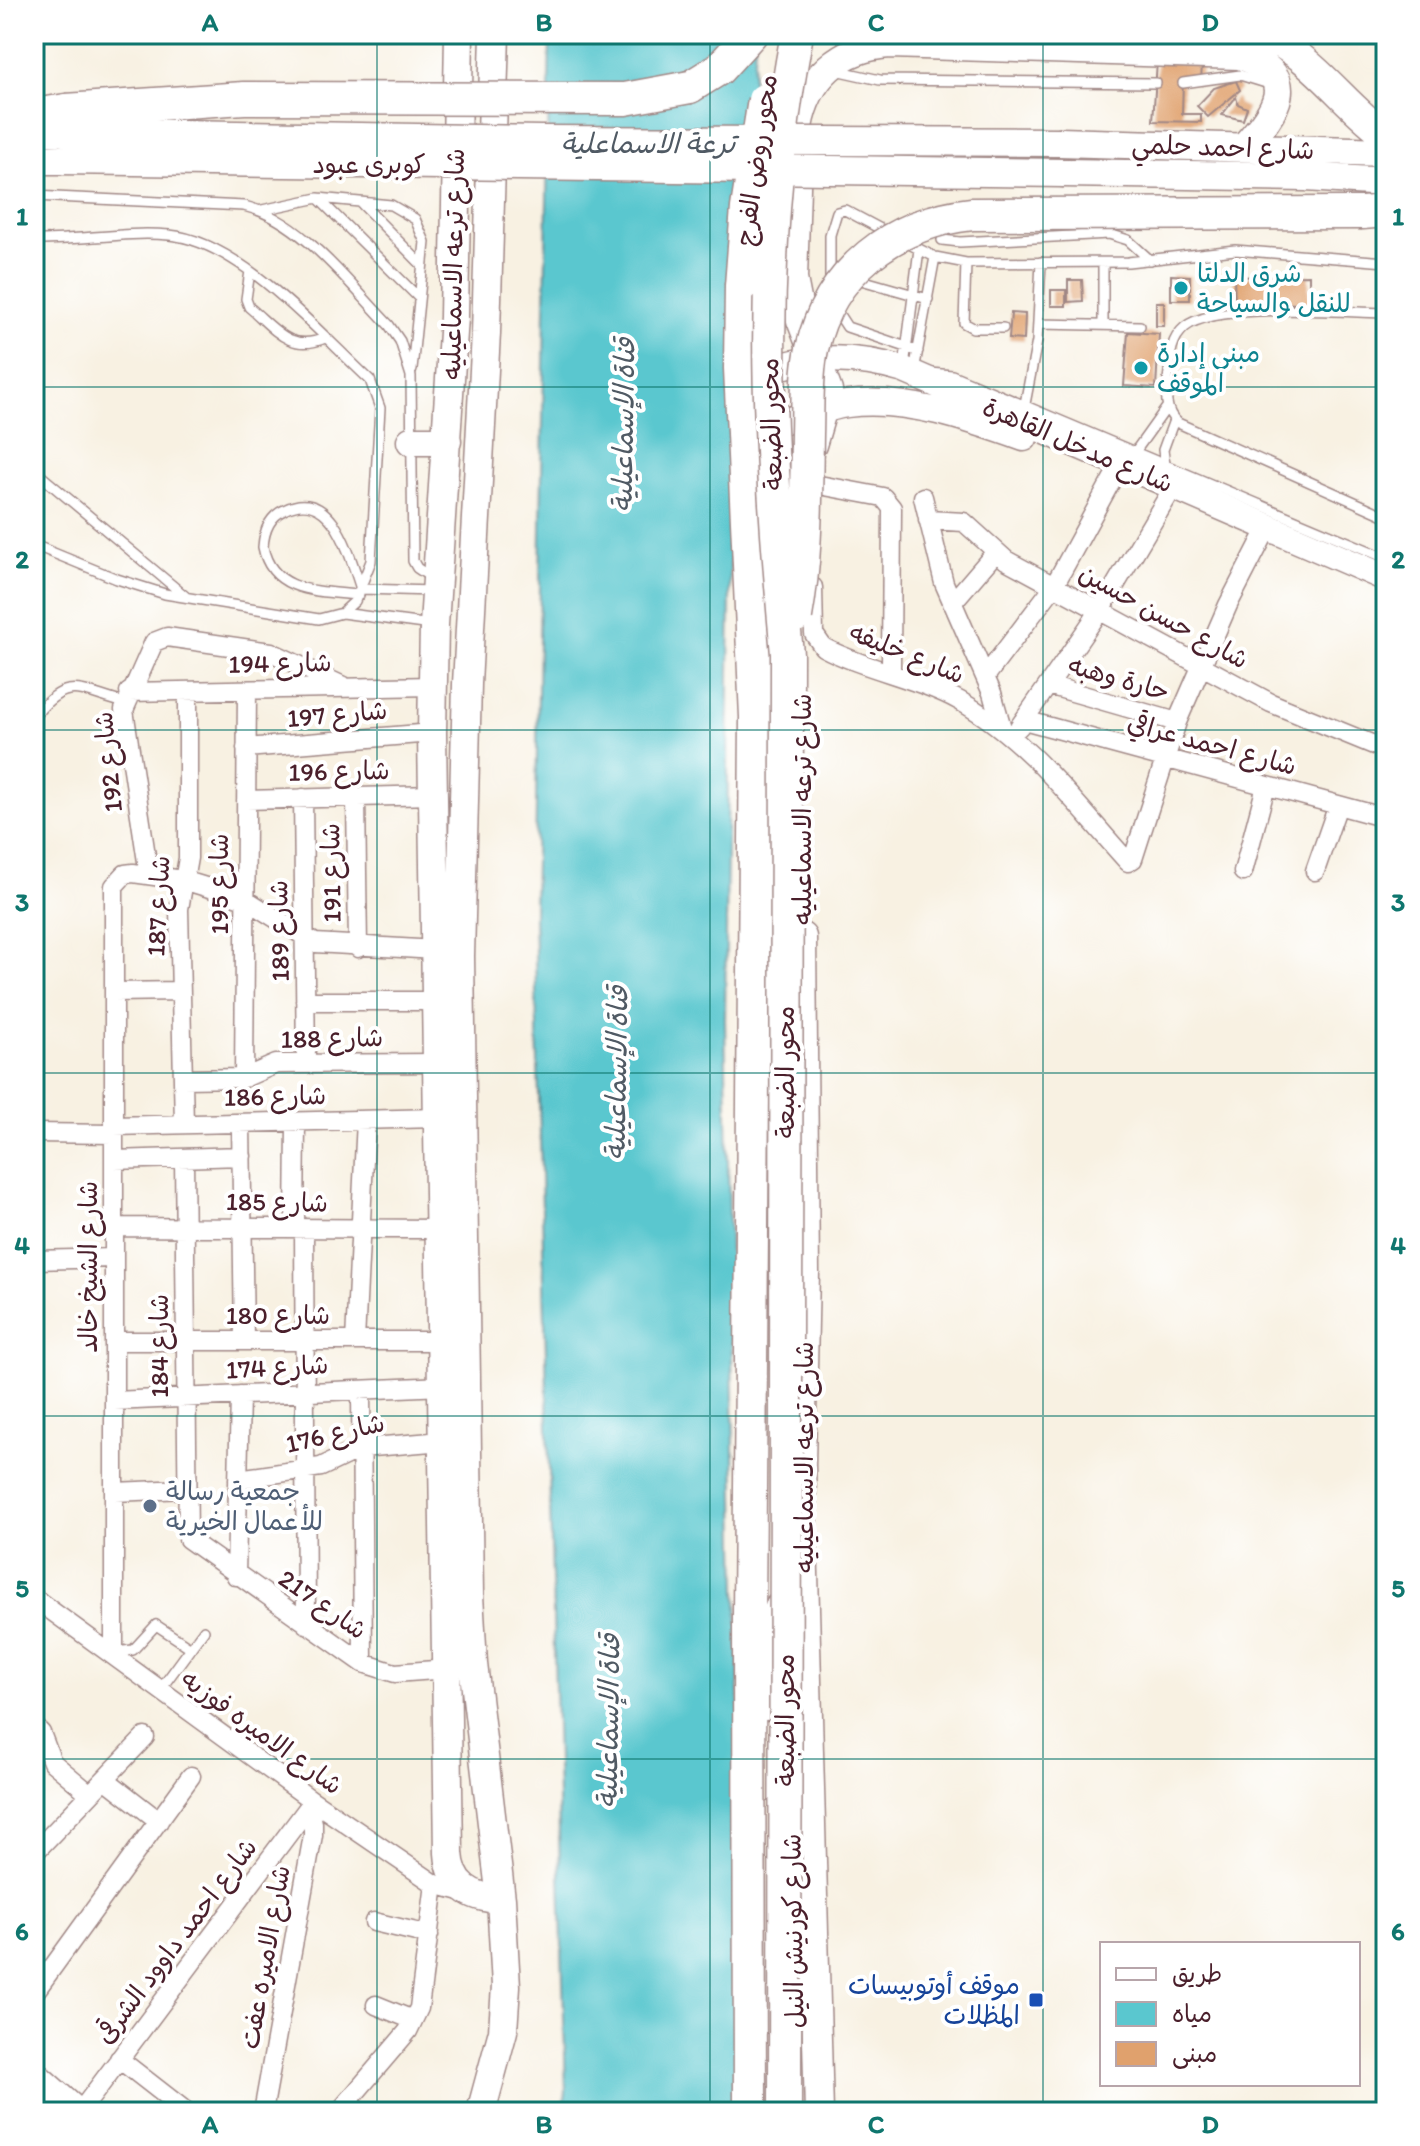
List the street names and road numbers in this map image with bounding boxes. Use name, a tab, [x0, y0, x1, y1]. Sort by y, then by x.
street label: محور روض الفرج	[728, 72, 786, 248]
street label: شارع احمد حلمي	[1131, 128, 1315, 173]
street label: كوبرى عبود	[312, 148, 426, 181]
street label: شارع ترعه الاسماعيليه	[435, 148, 473, 380]
street label: محور الضبعة	[753, 357, 789, 491]
street label: شارع مدخل القاهرة	[977, 390, 1178, 501]
street label: شارع حسن حسين	[1073, 556, 1254, 677]
street label: شارع خليفه	[844, 615, 969, 692]
street label: شارع 194	[228, 646, 332, 682]
street label: حارة وهبه	[1065, 648, 1173, 708]
street label: شارع ترعه الاسماعيليه	[786, 693, 820, 925]
street label: شارع 197	[285, 694, 389, 736]
street label: شارع احمد عراقي	[1123, 706, 1300, 785]
street label: شارع 192	[87, 710, 131, 814]
street label: شارع 196	[288, 754, 390, 790]
street label: شارع 191	[314, 823, 350, 923]
street label: شارع 195	[203, 833, 237, 935]
street label: شارع 187	[139, 855, 179, 958]
street label: شارع 189	[262, 880, 298, 982]
street label: محور الضبعة	[769, 1006, 801, 1138]
street label: شارع 188	[280, 1021, 384, 1057]
street label: شارع 186	[224, 1079, 326, 1115]
street label: شارع الشيخ خالد	[72, 1181, 106, 1353]
street label: شارع 185	[226, 1185, 328, 1221]
street label: شارع 184	[143, 1294, 177, 1398]
street label: شارع 180	[226, 1299, 330, 1333]
street label: شارع ترعه الاسماعيليه	[788, 1341, 822, 1573]
street label: شارع 174	[225, 1348, 329, 1388]
street label: شارع 176	[282, 1406, 388, 1462]
street label: شارع 217	[271, 1562, 373, 1648]
street label: محور الضبعة	[769, 1654, 801, 1786]
street label: شارع الاميره فوزيه	[174, 1663, 349, 1803]
street label: شارع احمد داوود الشرقى	[88, 1832, 265, 2051]
street label: شارع كورنيش النيل	[775, 1833, 813, 2029]
street label: شارع الاميره عفت	[233, 1862, 299, 2052]

